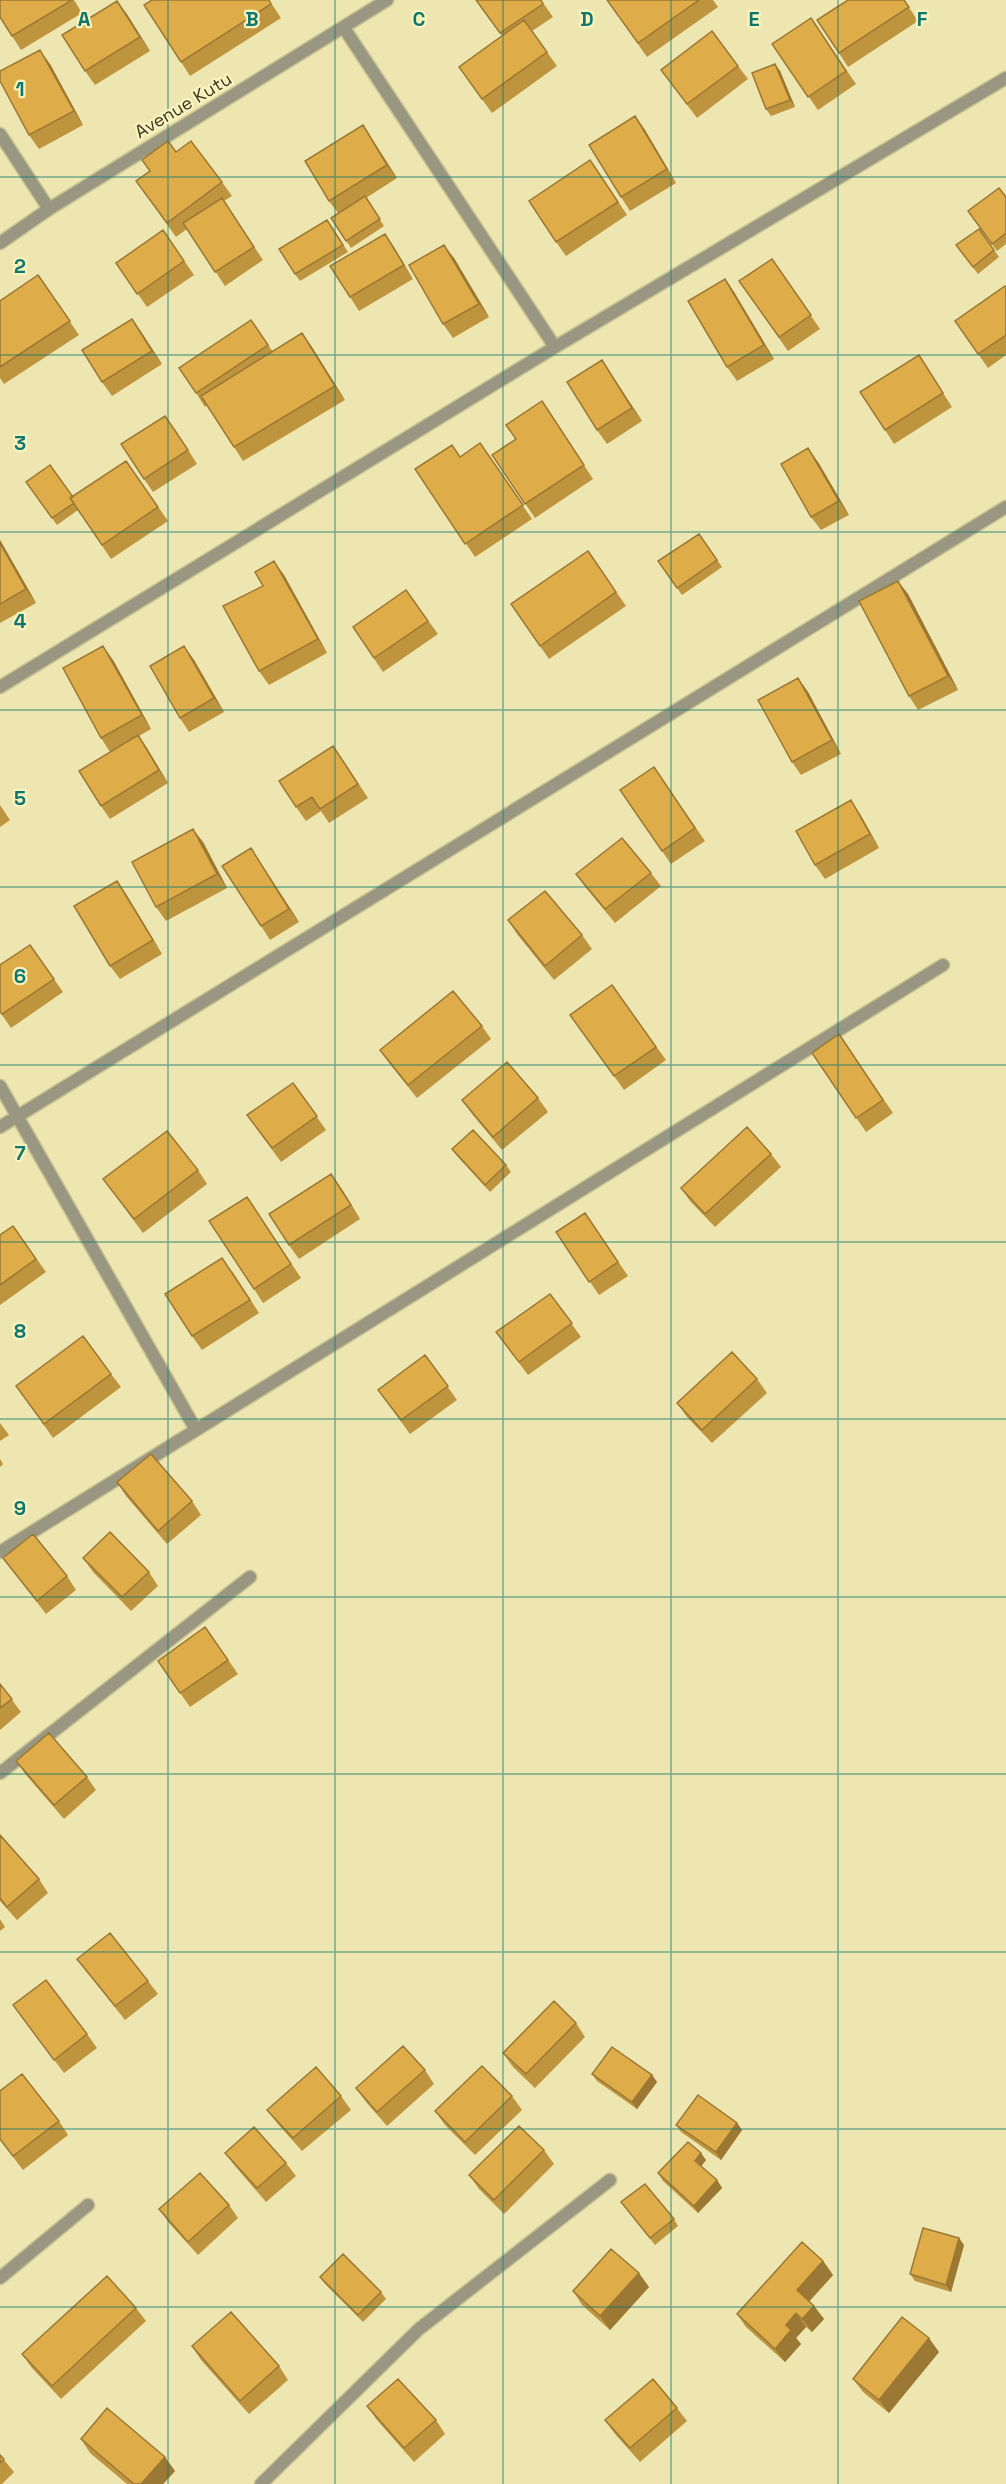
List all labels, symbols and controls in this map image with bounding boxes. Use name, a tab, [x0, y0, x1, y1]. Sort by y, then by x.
text: A	[78, 6, 91, 32]
text: B	[245, 6, 259, 32]
text: C	[413, 6, 426, 32]
text: D	[580, 6, 594, 32]
text: E	[748, 6, 760, 32]
text: F	[917, 6, 928, 32]
street label: Avenue Kutu	[130, 67, 236, 143]
text: 1	[15, 76, 25, 102]
text: 2	[14, 253, 26, 279]
text: 3	[14, 430, 26, 456]
text: 4	[14, 608, 27, 634]
text: 5	[14, 785, 26, 811]
text: 6	[14, 963, 26, 989]
text: 7	[14, 1140, 26, 1166]
text: 8	[14, 1318, 26, 1344]
text: 9	[14, 1495, 26, 1521]

